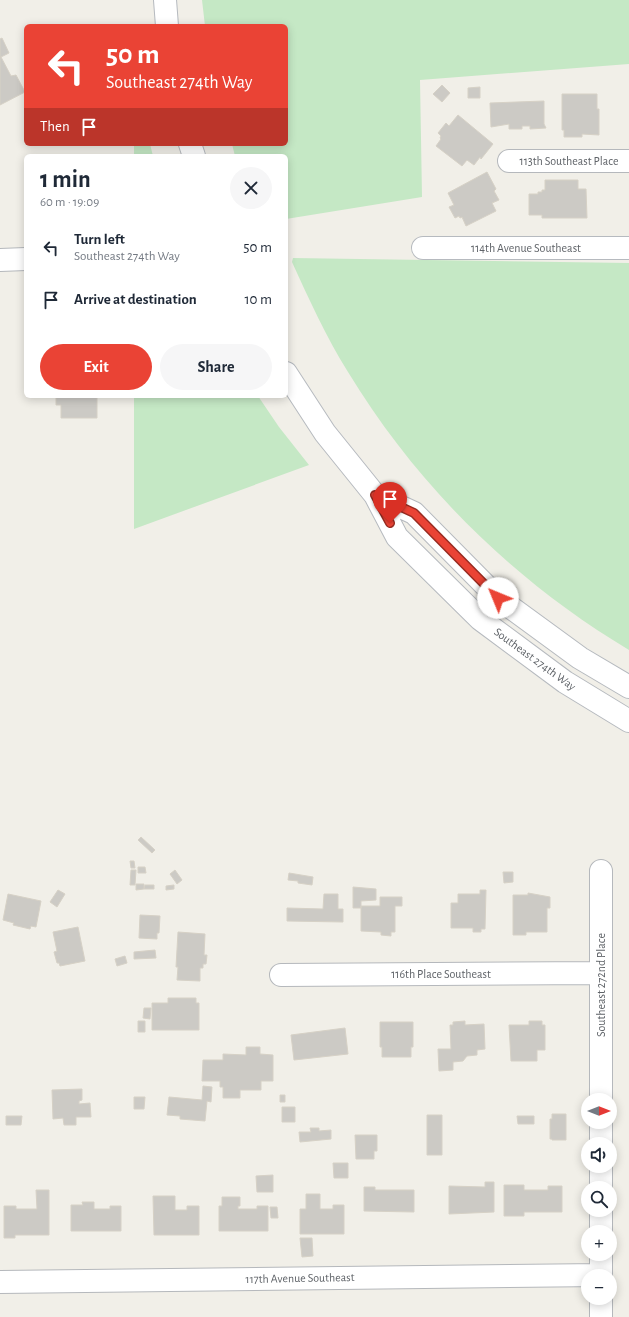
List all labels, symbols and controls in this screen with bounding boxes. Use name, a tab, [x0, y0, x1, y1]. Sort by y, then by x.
icon: left	[40, 40, 92, 92]
text: 50 m	[106, 41, 160, 69]
text: Southeast 274th Way	[106, 74, 253, 92]
icon: arrive	[78, 116, 100, 138]
text: Then	[40, 119, 70, 134]
street label: 113th Southeast Place	[520, 155, 618, 167]
button: close	[230, 167, 272, 209]
text: 1 min	[40, 168, 91, 192]
text: 60 m · 19:09	[40, 196, 99, 209]
text: Turn left	[74, 232, 125, 247]
icon: left	[40, 237, 62, 259]
text: 50 m	[243, 240, 272, 255]
street label: 114th Avenue Southeast	[471, 242, 581, 254]
text: Southeast 274th Way	[74, 250, 180, 263]
icon: arrive	[40, 289, 62, 311]
text: Arrive at destination	[74, 292, 197, 307]
text: 10 m	[244, 292, 272, 307]
button: Exit	[40, 344, 152, 390]
button: Share	[160, 344, 272, 390]
pin	[373, 482, 407, 523]
icon: arrive	[379, 488, 401, 510]
position arrow	[477, 577, 519, 619]
street label: Southeast 274th Way	[491, 625, 578, 693]
street label: Southeast 272nd Place	[595, 933, 607, 1037]
street label: 116th Place Southeast	[391, 968, 491, 980]
north arrow	[581, 1093, 617, 1129]
map controls	[581, 1093, 617, 1305]
button: sound	[581, 1137, 617, 1173]
button: search	[581, 1181, 617, 1217]
button: +	[581, 1225, 617, 1261]
button: −	[581, 1269, 617, 1305]
street label: 117th Avenue Southeast	[245, 1271, 355, 1285]

